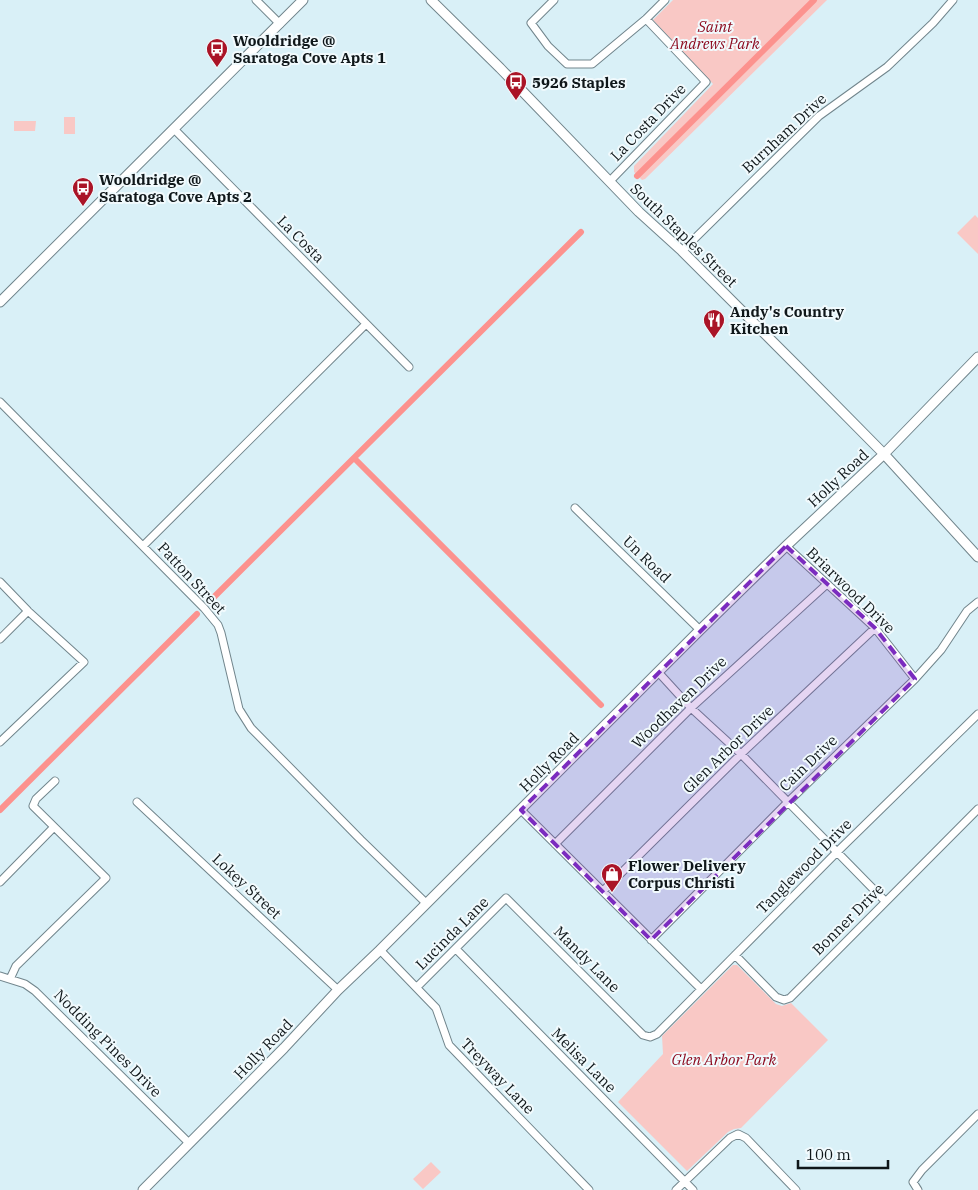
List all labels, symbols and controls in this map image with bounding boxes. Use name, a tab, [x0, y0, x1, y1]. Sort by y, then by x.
park label: Saint Andrews Park	[669, 17, 760, 53]
place label: Wooldridge @ Saratoga Cove Apts 1	[233, 31, 386, 67]
bus stop icon: Wooldridge @ Saratoga Cove Apts 1	[205, 37, 229, 68]
bus stop icon: 5926 Staples	[504, 70, 528, 101]
place label: 5926 Staples	[532, 73, 626, 92]
street label: La Costa Drive	[606, 79, 690, 165]
street label: Burnham Drive	[738, 89, 830, 177]
place label: Wooldridge @ Saratoga Cove Apts 2	[99, 170, 252, 206]
bus stop icon: Wooldridge @ Saratoga Cove Apts 2	[71, 176, 95, 207]
street label: South Staples Street	[626, 179, 742, 291]
street label: La Costa	[273, 211, 329, 267]
place label: Andy's Country Kitchen	[730, 302, 844, 338]
restaurant icon: Andy's Country Kitchen	[702, 308, 726, 339]
street label: Holly Road	[804, 445, 872, 511]
street label: Un Road	[619, 531, 675, 587]
street label: Patton Street	[154, 538, 230, 618]
street label: Briarwood Drive	[803, 543, 899, 637]
street label: Woodhaven Drive	[628, 652, 730, 752]
street label: Glen Arbor Drive	[679, 701, 777, 797]
street label: Holly Road	[515, 728, 583, 796]
street label: Cain Drive	[775, 731, 841, 795]
street label: Tanglewood Drive	[752, 814, 856, 918]
street label: Lokey Street	[209, 849, 285, 923]
place label: Flower Delivery Corpus Christi	[628, 856, 746, 892]
shop icon: Flower Delivery Corpus Christi	[600, 862, 624, 893]
street label: Bonner Drive	[808, 879, 888, 959]
street label: Lucinda Lane	[411, 892, 493, 974]
street label: Mandy Lane	[550, 922, 624, 996]
street label: Nodding Pines Drive	[50, 985, 166, 1101]
street label: Holly Road	[230, 1015, 296, 1083]
street label: Melisa Lane	[548, 1024, 620, 1096]
street label: Treyway Lane	[457, 1034, 539, 1118]
park label: Glen Arbor Park	[671, 1050, 777, 1069]
scale bar	[798, 1138, 888, 1170]
text: 100 m	[806, 1145, 851, 1164]

